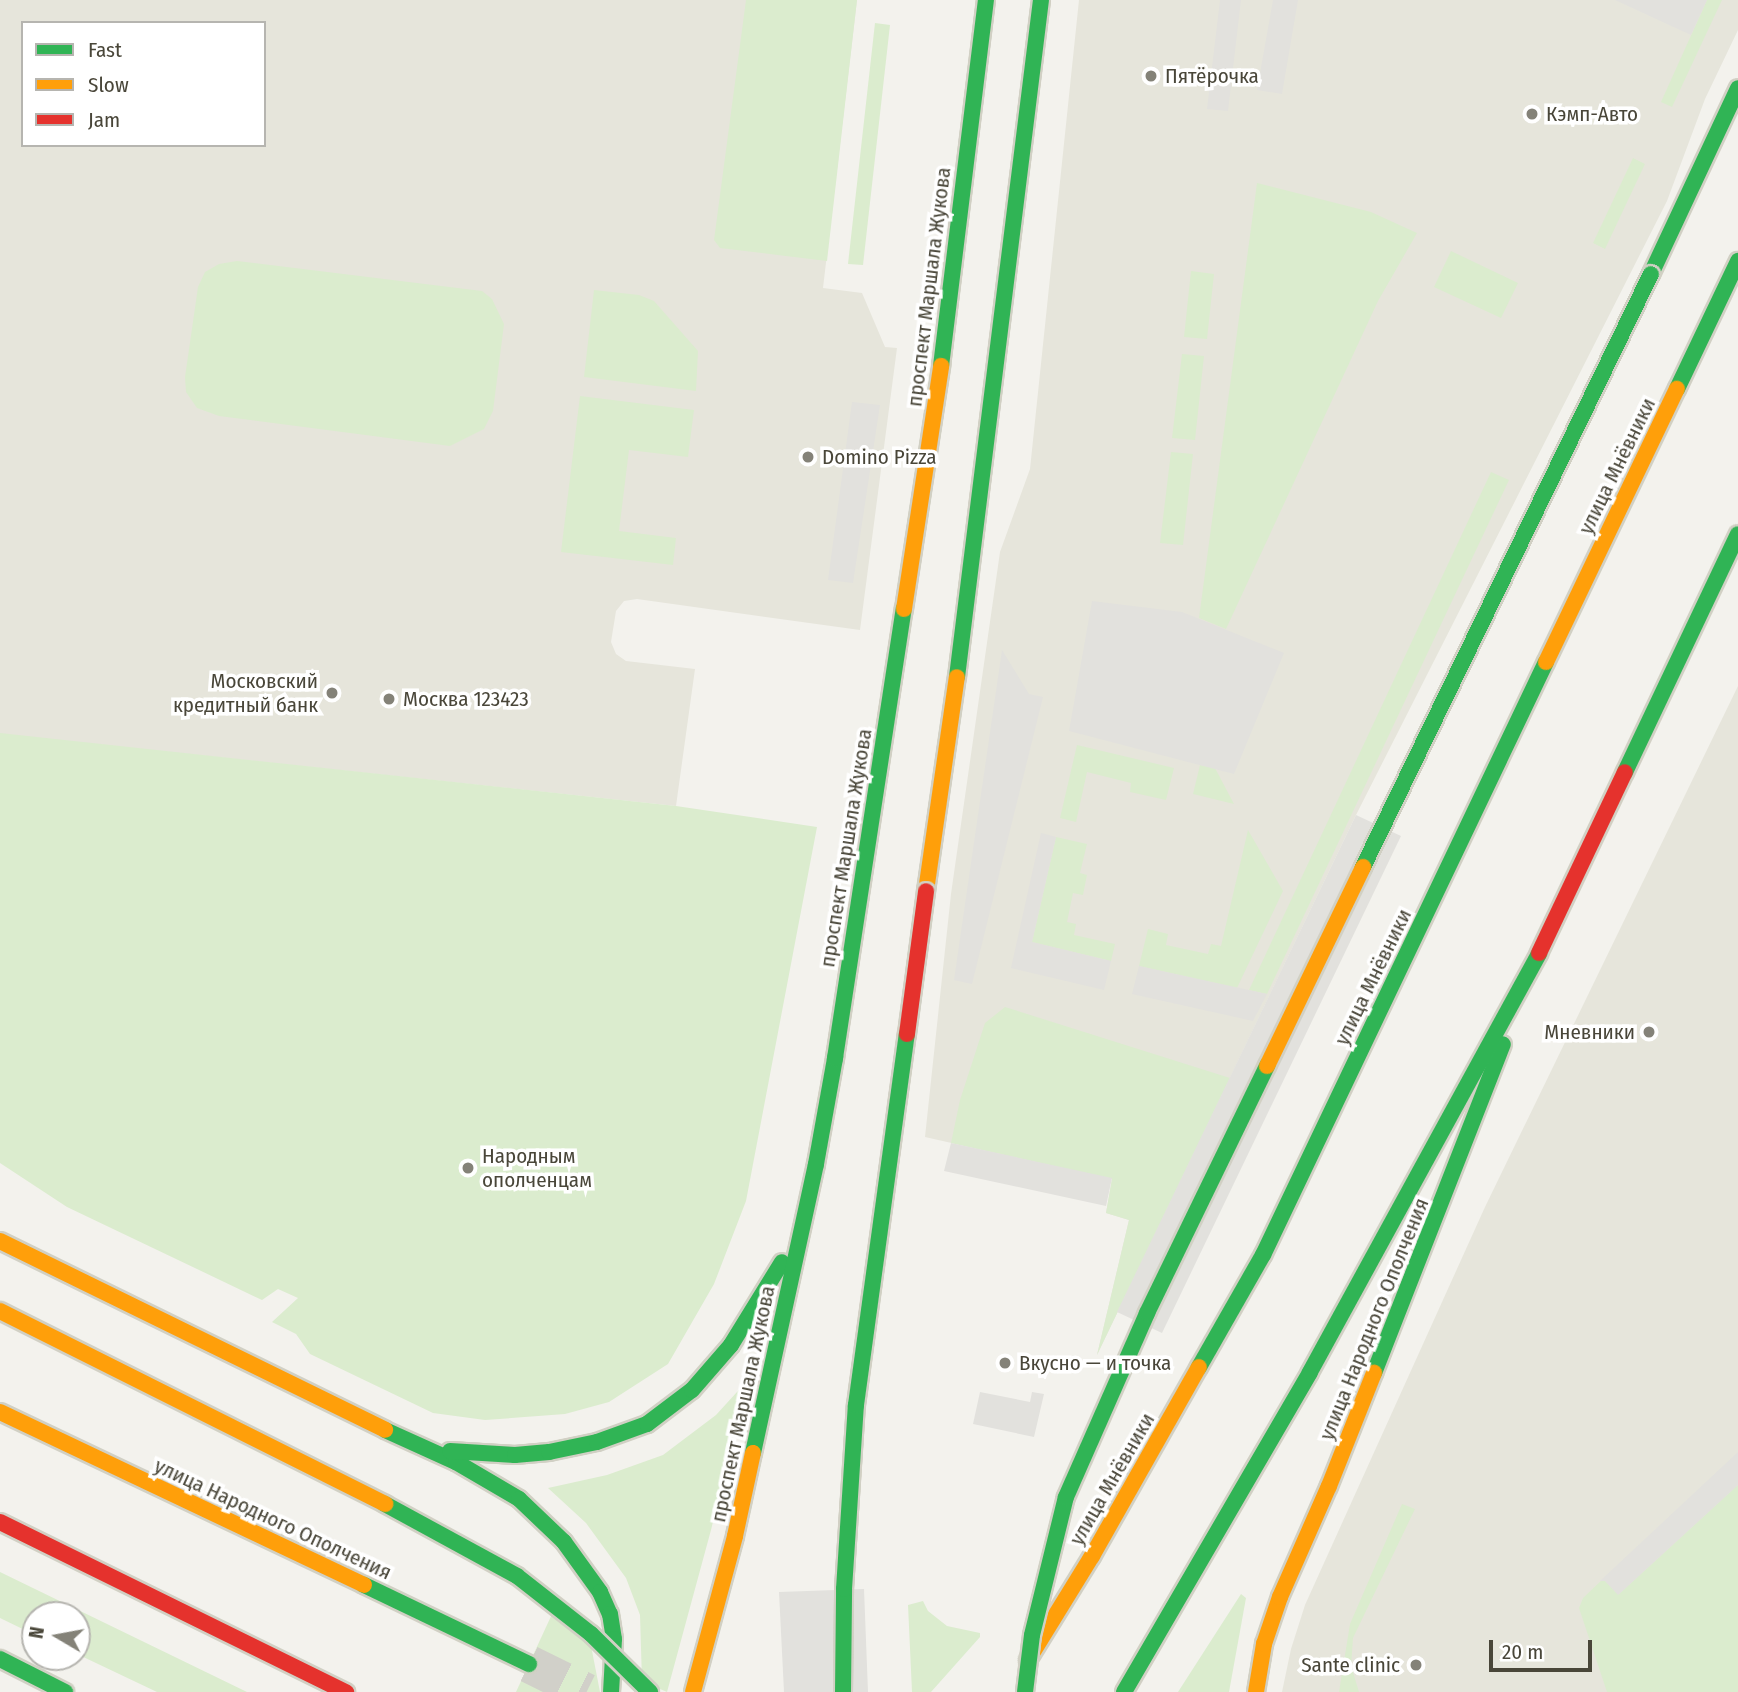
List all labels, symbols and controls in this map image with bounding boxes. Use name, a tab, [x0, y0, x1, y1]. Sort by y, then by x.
legend	[21, 21, 266, 147]
text: Fast	[88, 37, 122, 63]
place label: Пятёрочка	[1165, 63, 1259, 89]
marker: Пятёрочка	[1143, 68, 1159, 84]
text: Slow	[88, 72, 129, 98]
place label: Кэмп-Авто	[1546, 101, 1638, 127]
marker: Кэмп-Авто	[1524, 106, 1540, 122]
text: Jam	[88, 107, 120, 133]
street label: проспект Маршала Жукова	[902, 166, 956, 408]
street label: улица Мнёвники	[1573, 394, 1661, 538]
place label: Domino Pizza	[822, 444, 937, 470]
marker: Domino Pizza	[800, 449, 816, 465]
place label: Московский кредитный банк	[173, 668, 318, 718]
marker: Московский кредитный банк	[324, 685, 340, 701]
place label: Москва 123423	[403, 686, 529, 712]
marker: Москва 123423	[381, 691, 397, 707]
street label: проспект Маршала Жукова	[815, 727, 877, 969]
street label: улица Мнёвники	[1329, 905, 1417, 1049]
place label: Мневники	[1544, 1019, 1635, 1045]
marker: Мневники	[1641, 1024, 1657, 1040]
place label: Народным ополченцам	[482, 1143, 592, 1193]
marker: Народным ополченцам	[460, 1160, 476, 1176]
street label: улица Народного Ополчения	[1314, 1194, 1434, 1444]
street label: проспект Маршала Жукова	[706, 1284, 780, 1524]
place label: Вкусно — и точка	[1019, 1350, 1171, 1376]
marker: Вкусно — и точка	[997, 1355, 1013, 1371]
street label: улица Мнёвники	[1064, 1409, 1160, 1549]
street label: улица Народного Ополчения	[151, 1453, 395, 1585]
north arrow	[21, 1601, 91, 1671]
text: N	[24, 1625, 49, 1640]
scale bar	[1493, 1626, 1596, 1670]
text: 20 m	[1502, 1639, 1543, 1665]
place label: Sante clinic	[1301, 1652, 1400, 1678]
marker: Sante clinic	[1406, 1655, 1426, 1675]

